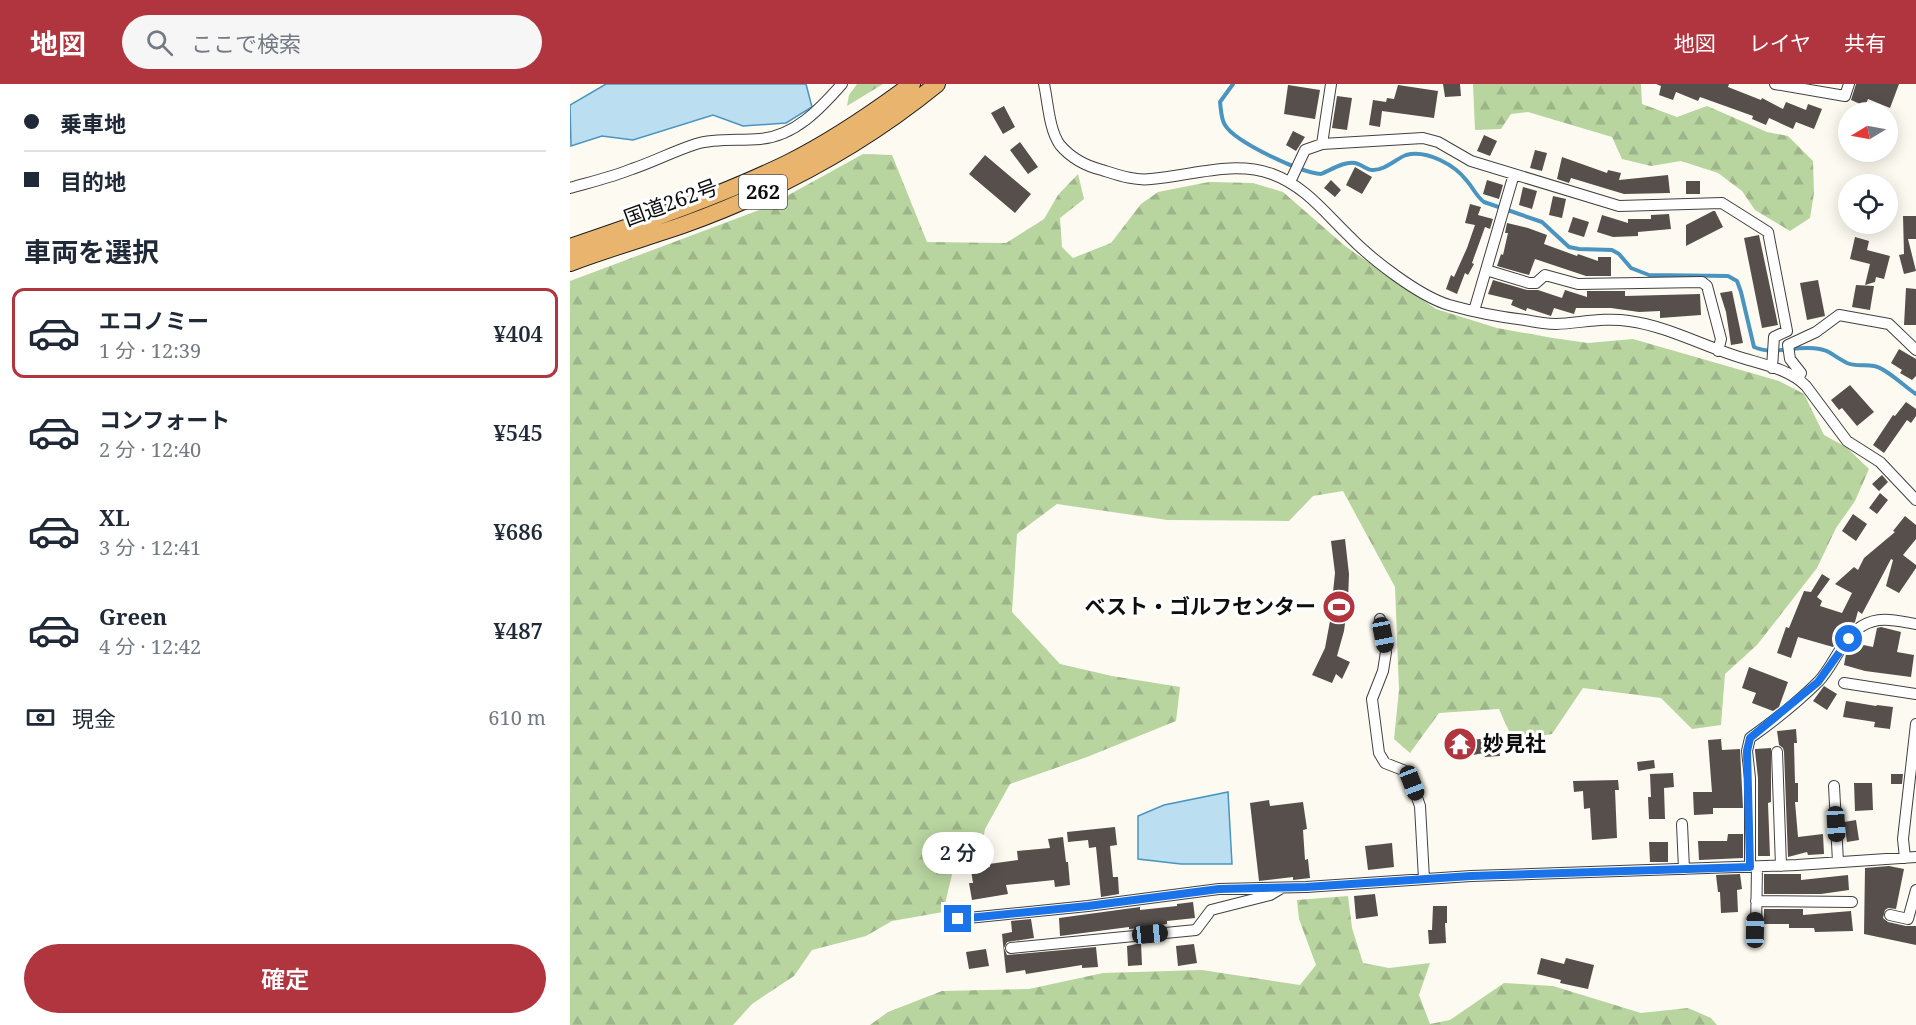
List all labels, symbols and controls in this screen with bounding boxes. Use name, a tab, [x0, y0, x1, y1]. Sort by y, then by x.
search box	[122, 15, 542, 69]
text: 地図	[30, 24, 86, 62]
icon: search	[143, 26, 176, 59]
text: ここで検索	[191, 28, 301, 58]
text: 地図	[1674, 29, 1716, 57]
text: レイヤ	[1749, 29, 1811, 57]
text: 共有	[1844, 29, 1886, 57]
north arrow	[1838, 102, 1898, 162]
map controls	[1838, 102, 1898, 234]
text: 乗車地	[60, 108, 126, 138]
text: 目的地	[60, 166, 126, 196]
street label: 国道262号	[620, 172, 722, 232]
button: locate	[1838, 174, 1898, 234]
road number: 262	[739, 175, 787, 209]
text: 車両を選択	[24, 233, 159, 270]
text: エコノミー	[99, 305, 209, 335]
icon: car	[27, 306, 81, 360]
text: ¥404	[493, 318, 543, 348]
text: 1 分 · 12:39	[99, 337, 201, 364]
text: コンフォート	[99, 404, 230, 434]
icon: car	[27, 405, 81, 459]
text: ¥545	[493, 417, 543, 447]
text: 2 分 · 12:40	[99, 436, 201, 463]
text: XL	[99, 502, 130, 532]
icon: car	[27, 504, 81, 558]
text: ¥686	[493, 516, 543, 546]
text: 3 分 · 12:41	[99, 534, 201, 561]
sports icon: ベスト・ゴルフセンター	[1321, 589, 1357, 625]
place label: ベスト・ゴルフセンター	[1085, 592, 1316, 620]
text: Green	[99, 601, 167, 631]
icon: car	[27, 603, 81, 657]
text: ¥487	[493, 615, 543, 645]
car	[1371, 616, 1395, 654]
route start	[1835, 625, 1862, 652]
text: 4 分 · 12:42	[99, 633, 201, 660]
icon: cash	[24, 701, 57, 734]
text: 現金	[72, 703, 116, 733]
text: 610 m	[488, 704, 546, 731]
temple icon: 妙見社	[1442, 726, 1478, 762]
place label: 妙見社	[1483, 729, 1546, 757]
car	[1397, 763, 1427, 803]
car	[1826, 806, 1846, 842]
callout: 2 分	[922, 832, 994, 874]
text: 2 分	[940, 839, 976, 866]
route end	[944, 905, 971, 932]
car	[1746, 912, 1764, 948]
car	[1131, 923, 1169, 945]
button: 確定	[24, 944, 546, 1013]

